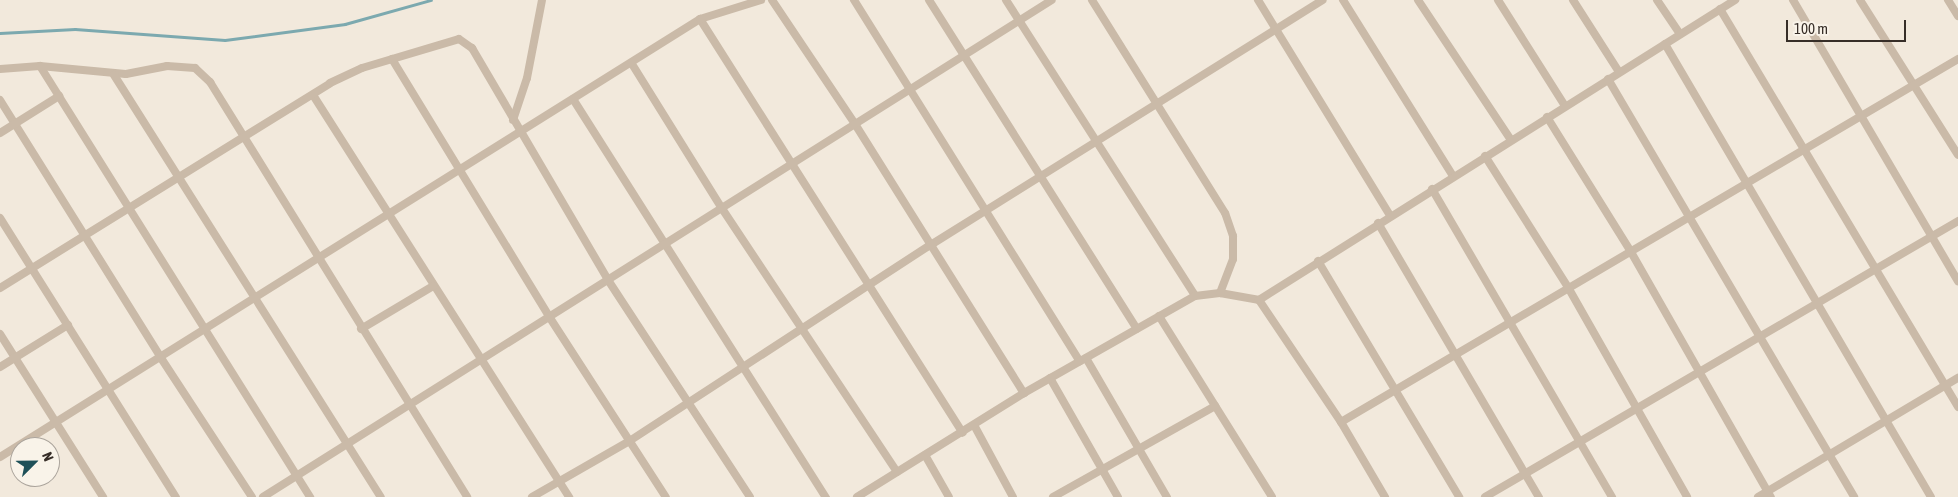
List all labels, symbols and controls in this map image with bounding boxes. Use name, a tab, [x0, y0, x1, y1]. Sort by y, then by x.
scale bar	[1788, 10, 1908, 42]
text: 100 m	[1794, 20, 1828, 37]
north arrow	[10, 437, 60, 487]
text: N	[39, 450, 57, 463]

